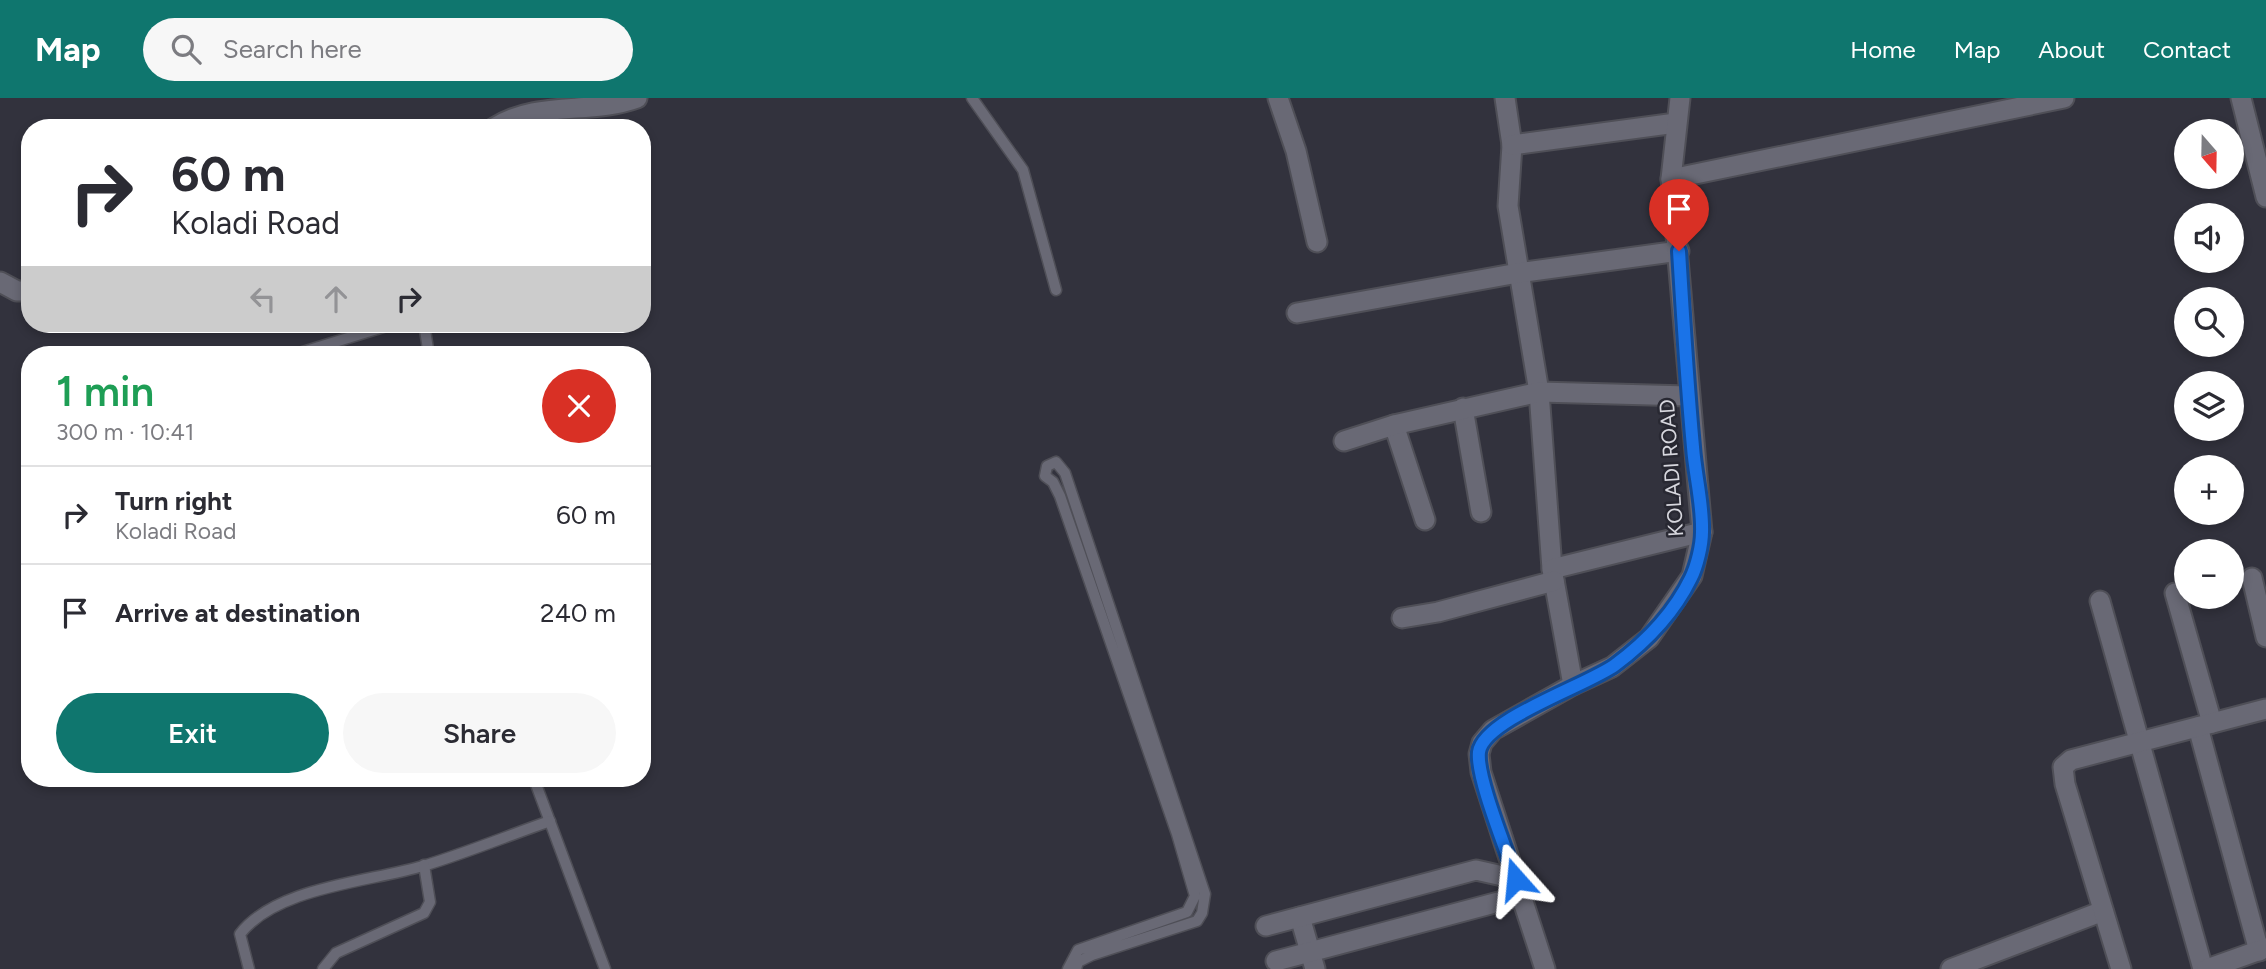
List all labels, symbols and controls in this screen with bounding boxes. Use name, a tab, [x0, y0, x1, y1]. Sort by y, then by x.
search box	[143, 18, 633, 81]
text: Map	[35, 30, 101, 69]
icon: search	[167, 30, 205, 68]
text: Search here	[223, 33, 362, 65]
text: Home	[1850, 35, 1916, 64]
text: Map	[1954, 35, 2000, 64]
text: About	[2038, 35, 2105, 64]
text: Contact	[2143, 35, 2231, 64]
north arrow	[2174, 119, 2244, 189]
map controls	[2174, 119, 2244, 609]
text: 60 m	[171, 144, 286, 203]
icon: right	[56, 147, 147, 238]
pin	[1649, 179, 1709, 251]
icon: arrive	[1660, 190, 1698, 228]
button: sound	[2174, 203, 2244, 273]
text: Koladi Road	[171, 204, 340, 242]
icon: left	[244, 280, 282, 318]
icon: ahead	[317, 280, 355, 318]
icon: right	[390, 280, 428, 318]
button: search	[2174, 287, 2244, 357]
text: 1 min	[56, 366, 154, 417]
button: close	[542, 369, 616, 443]
button: layers	[2174, 371, 2244, 441]
street label: KOLADI ROAD	[1654, 398, 1688, 538]
text: 300 m · 10:41	[56, 418, 194, 446]
button: +	[2174, 455, 2244, 525]
text: Turn right	[115, 485, 232, 517]
icon: right	[56, 496, 94, 534]
text: 60 m	[556, 499, 616, 531]
text: Koladi Road	[115, 517, 236, 545]
button: −	[2174, 539, 2244, 609]
icon: arrive	[56, 594, 94, 632]
text: Arrive at destination	[115, 597, 360, 629]
text: 240 m	[540, 597, 616, 629]
button: Exit	[56, 693, 329, 773]
button: Share	[343, 693, 616, 773]
position arrow	[1479, 842, 1553, 916]

